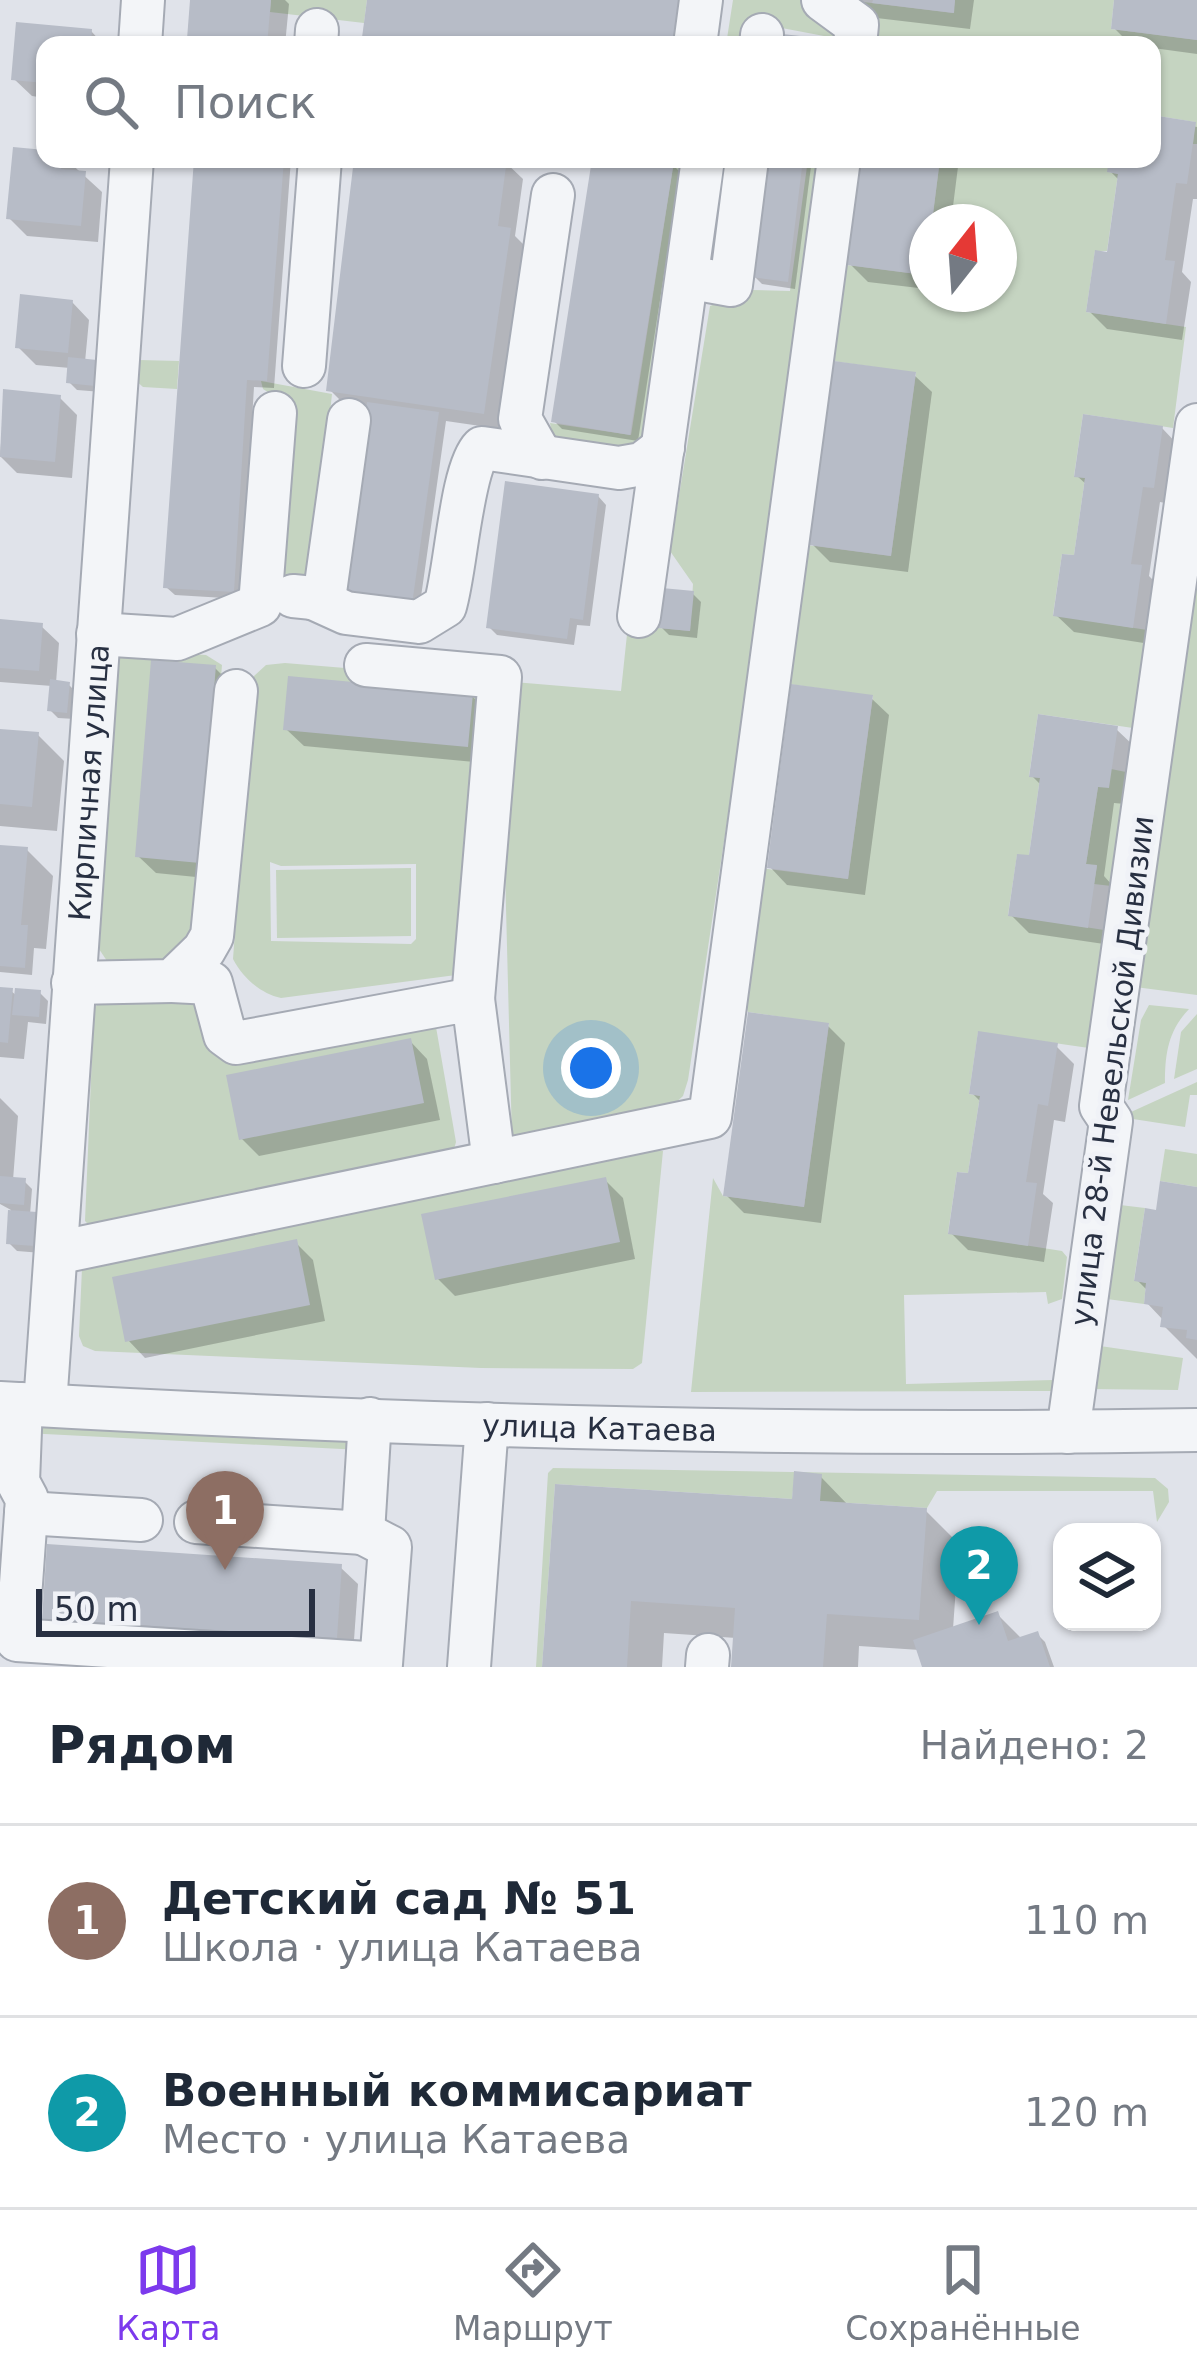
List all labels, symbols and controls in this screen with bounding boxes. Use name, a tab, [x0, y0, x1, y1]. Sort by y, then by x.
search box	[36, 36, 1161, 168]
icon: search	[78, 69, 144, 135]
text: Поиск	[174, 76, 317, 129]
north arrow	[909, 204, 1017, 312]
street label: Кирпичная улица	[61, 643, 116, 922]
street label: улица 28-й Невельской Дивизии	[1063, 814, 1161, 1328]
your location	[561, 1038, 621, 1098]
street label: улица Катаева	[482, 1407, 717, 1448]
pin: 1	[186, 1471, 264, 1570]
map controls	[1053, 1523, 1161, 1631]
button: layers	[1053, 1523, 1161, 1631]
pin: 2	[940, 1526, 1018, 1625]
scale bar	[36, 1583, 315, 1636]
text: 50 m	[54, 1590, 139, 1629]
text: Рядом	[48, 1716, 236, 1775]
text: Найдено: 2	[920, 1723, 1149, 1768]
text: Детский сад № 51	[162, 1872, 636, 1925]
text: 1	[73, 1898, 101, 1943]
text: 110 m	[1024, 1898, 1149, 1943]
text: Школа · улица Катаева	[162, 1925, 642, 1970]
text: Военный коммисариат	[162, 2064, 752, 2117]
text: 2	[73, 2090, 101, 2135]
text: 120 m	[1024, 2090, 1149, 2135]
text: Место · улица Катаева	[162, 2117, 630, 2162]
tab: Карта	[116, 2237, 220, 2348]
tab: Маршрут	[453, 2237, 613, 2348]
tab: Сохранённые	[845, 2237, 1081, 2348]

